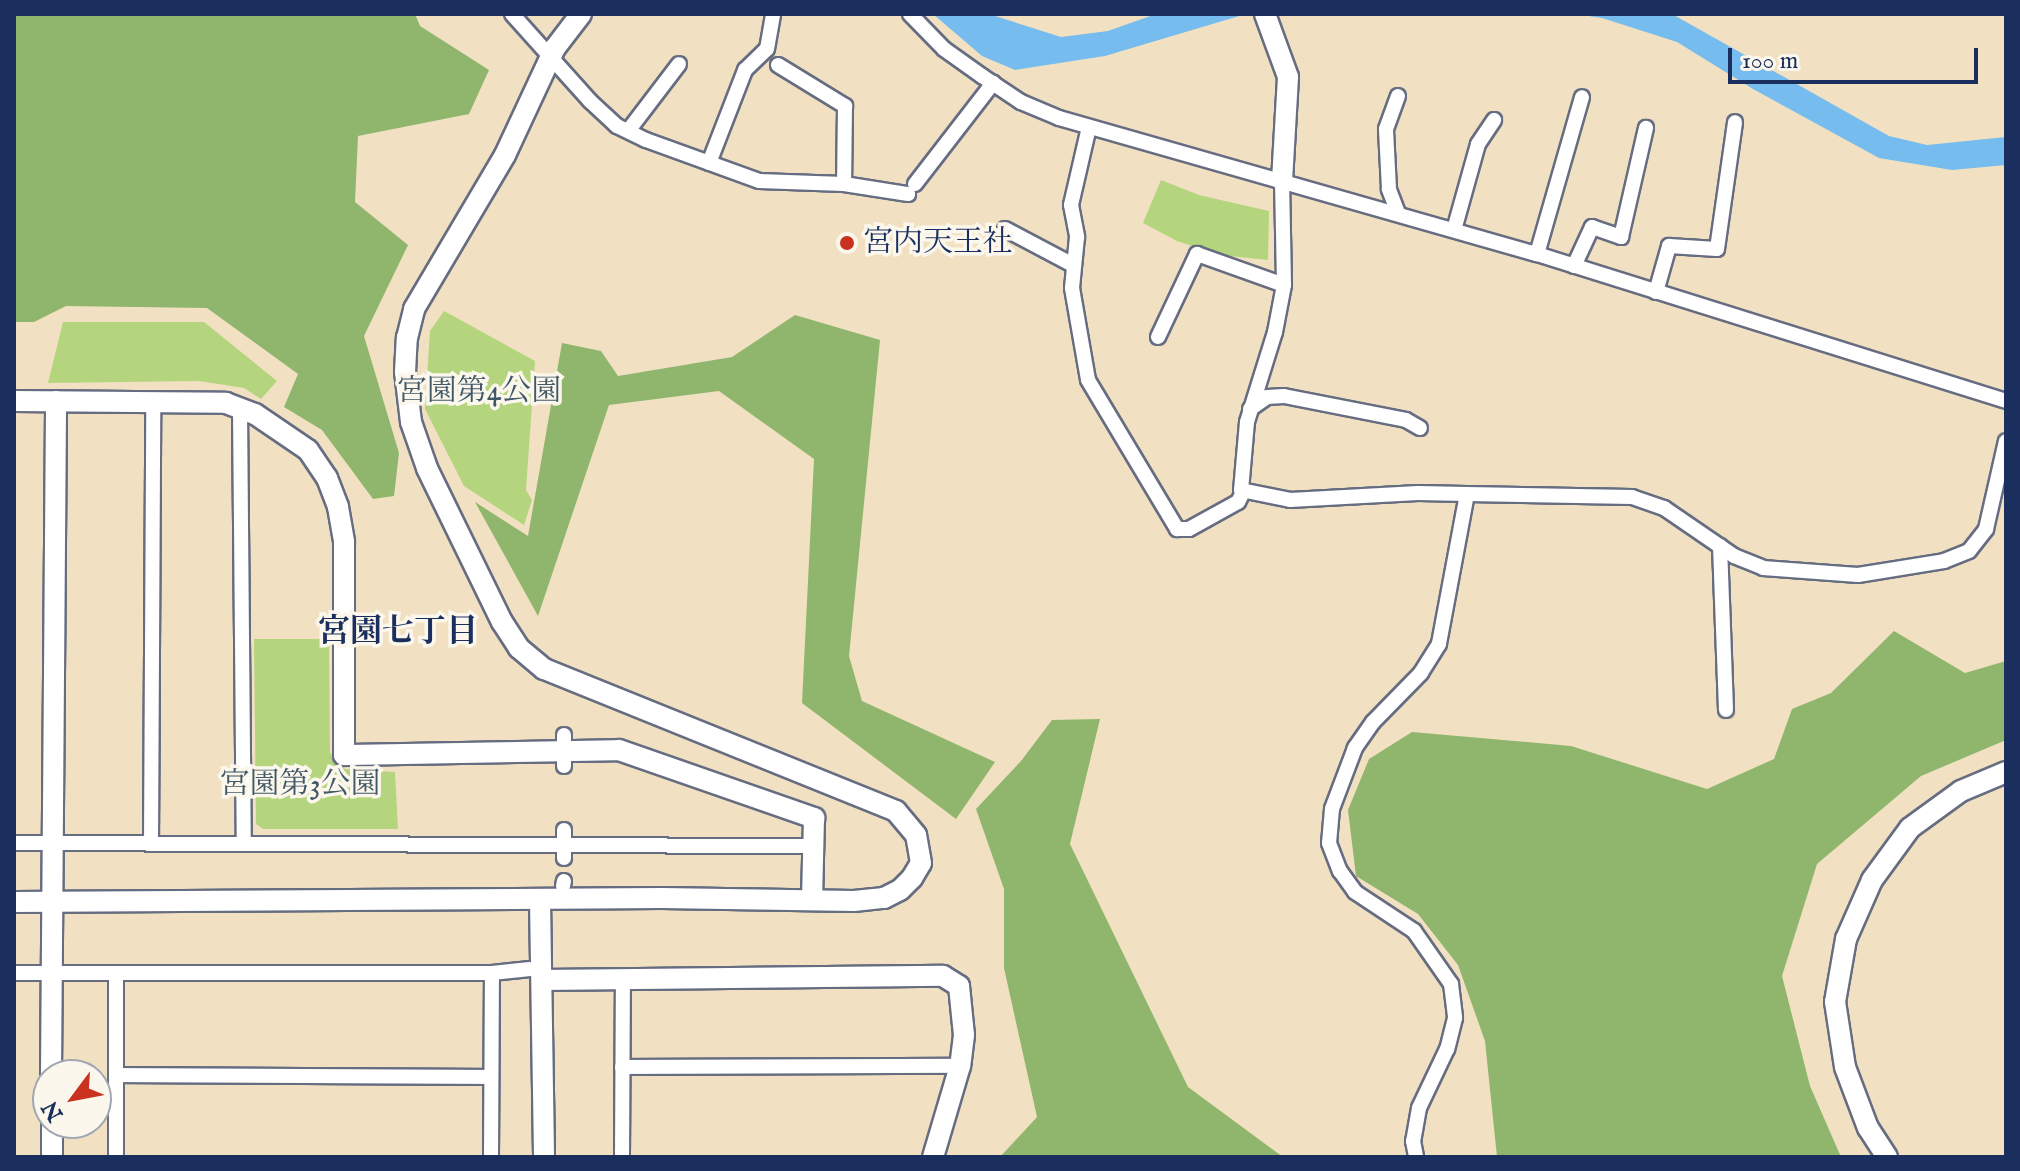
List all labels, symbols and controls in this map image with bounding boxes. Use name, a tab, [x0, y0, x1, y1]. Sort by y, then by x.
scale bar	[1732, 32, 1982, 82]
text: 100 m	[1742, 46, 1798, 77]
place label: 宮内天王社	[863, 225, 1013, 261]
marker: 宮内天王社	[838, 234, 856, 252]
park label: 宮園第4公園	[397, 374, 561, 410]
district label: 宮園七丁目	[318, 614, 478, 652]
park label: 宮園第3公園	[219, 767, 381, 803]
north arrow	[32, 1059, 112, 1139]
text: N	[36, 1095, 70, 1126]

